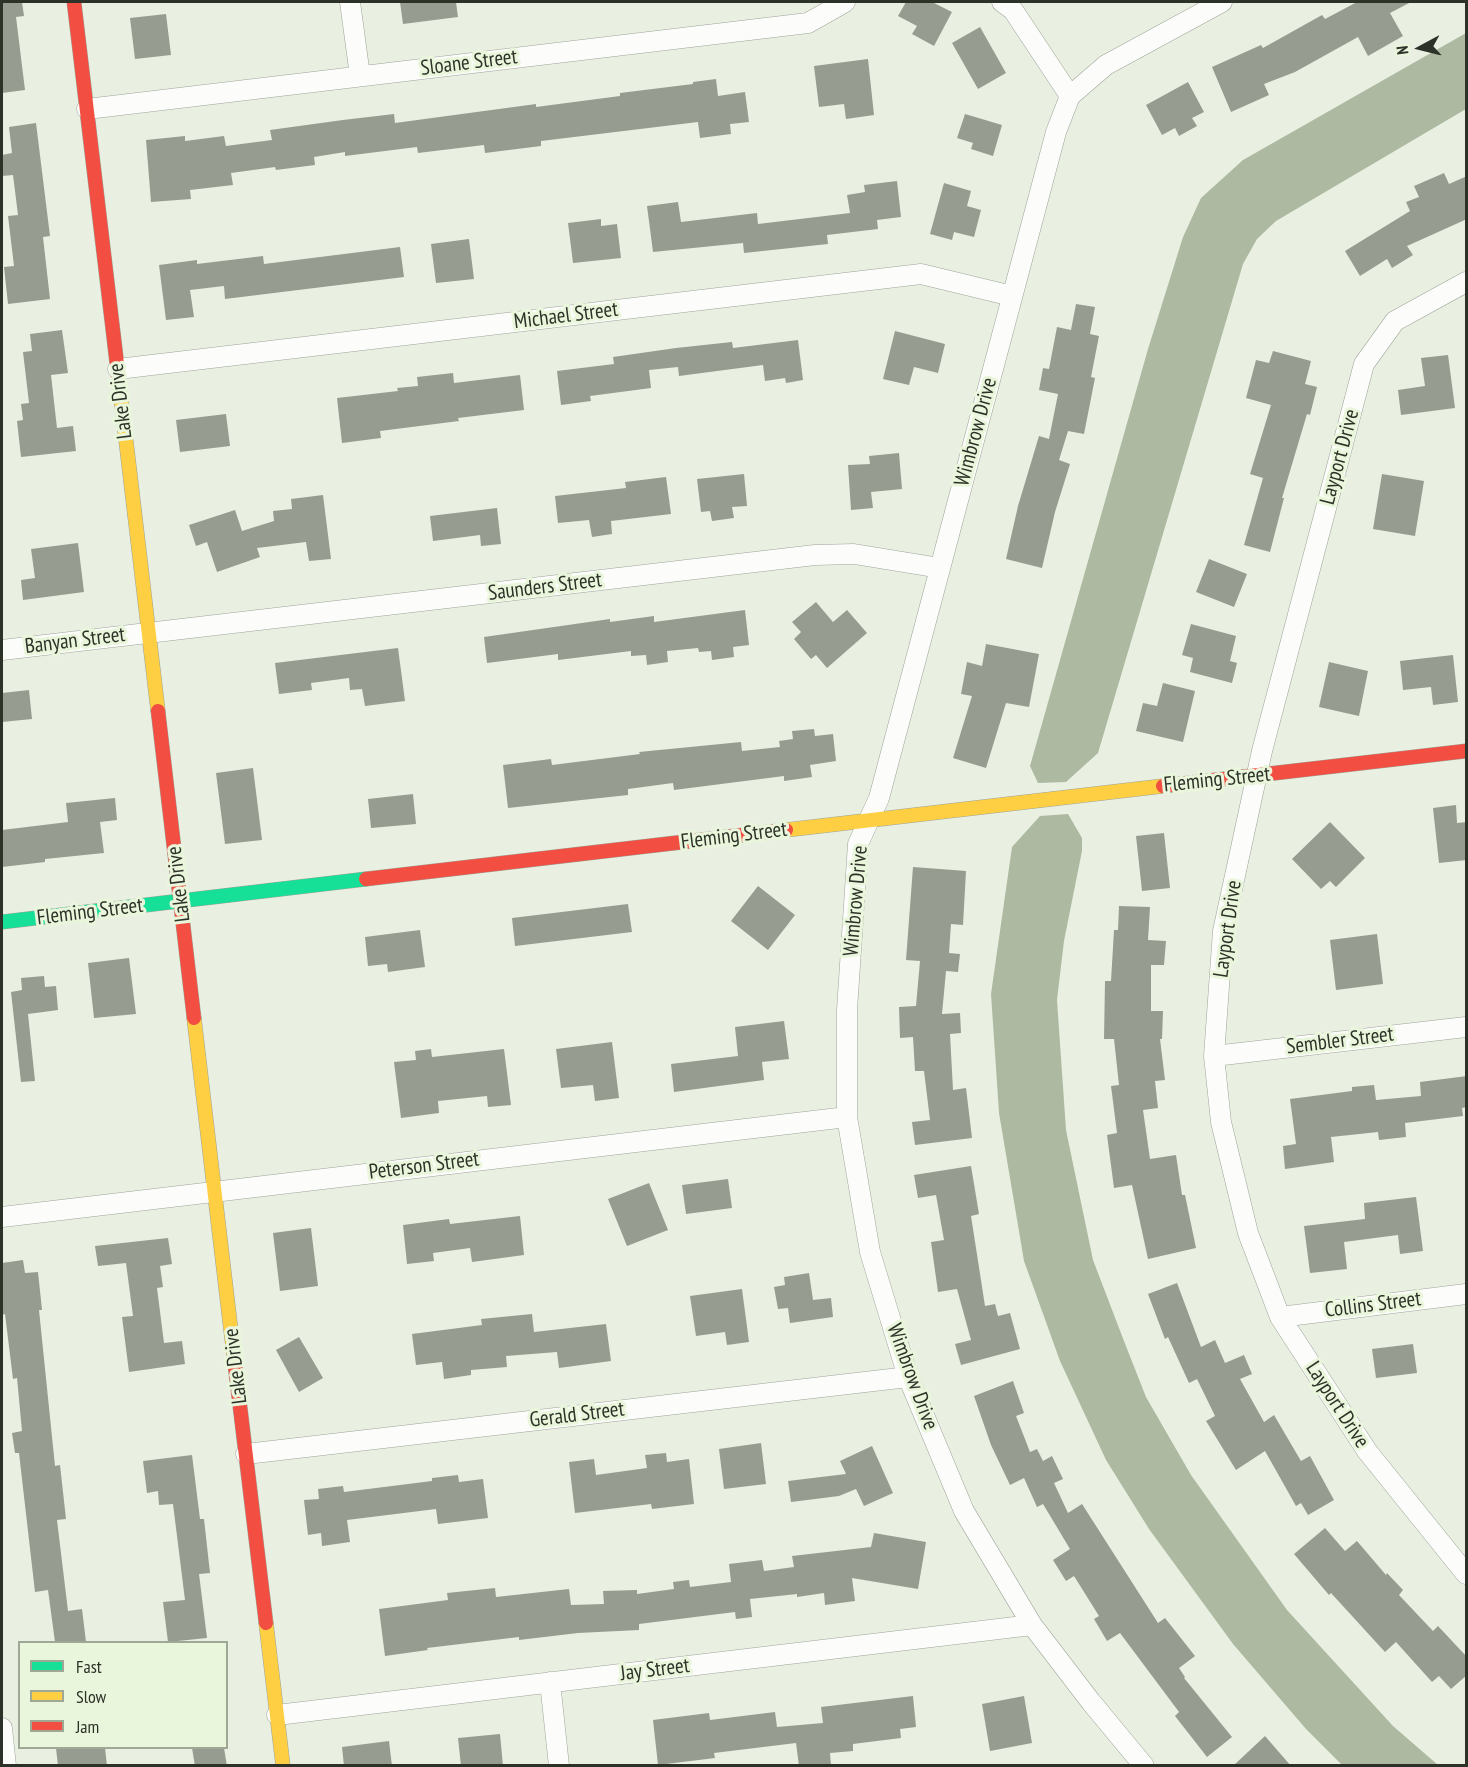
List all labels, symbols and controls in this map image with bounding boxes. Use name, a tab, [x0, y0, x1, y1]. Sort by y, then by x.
north arrow	[1390, 18, 1450, 78]
street label: Sloane Street	[419, 45, 519, 81]
text: N	[1392, 45, 1413, 56]
street label: Michael Street	[513, 297, 619, 335]
street label: Lake Drive	[104, 362, 138, 440]
street label: Wimbrow Drive	[949, 375, 1003, 489]
street label: Layport Drive	[1315, 407, 1365, 507]
street label: Saunders Street	[487, 568, 603, 606]
street label: Banyan Street	[23, 622, 127, 660]
street label: Fleming Street	[1163, 762, 1271, 798]
street label: Fleming Street	[680, 817, 788, 855]
street label: Lake Drive	[162, 845, 196, 923]
street label: Wimbrow Drive	[839, 845, 873, 957]
street label: Layport Drive	[1209, 879, 1247, 979]
street label: Fleming Street	[36, 893, 144, 931]
street label: Sembler Street	[1285, 1022, 1395, 1060]
street label: Peterson Street	[367, 1147, 481, 1185]
street label: Collins Street	[1323, 1287, 1423, 1323]
street label: Wimbrow Drive	[881, 1320, 943, 1434]
street label: Lake Drive	[219, 1327, 253, 1405]
street label: Layport Drive	[1300, 1357, 1374, 1453]
street label: Gerald Street	[528, 1397, 626, 1433]
legend	[18, 1641, 228, 1749]
street label: Jay Street	[619, 1653, 691, 1687]
text: Fast	[76, 1655, 102, 1678]
text: Slow	[76, 1685, 106, 1708]
text: Jam	[76, 1715, 99, 1738]

